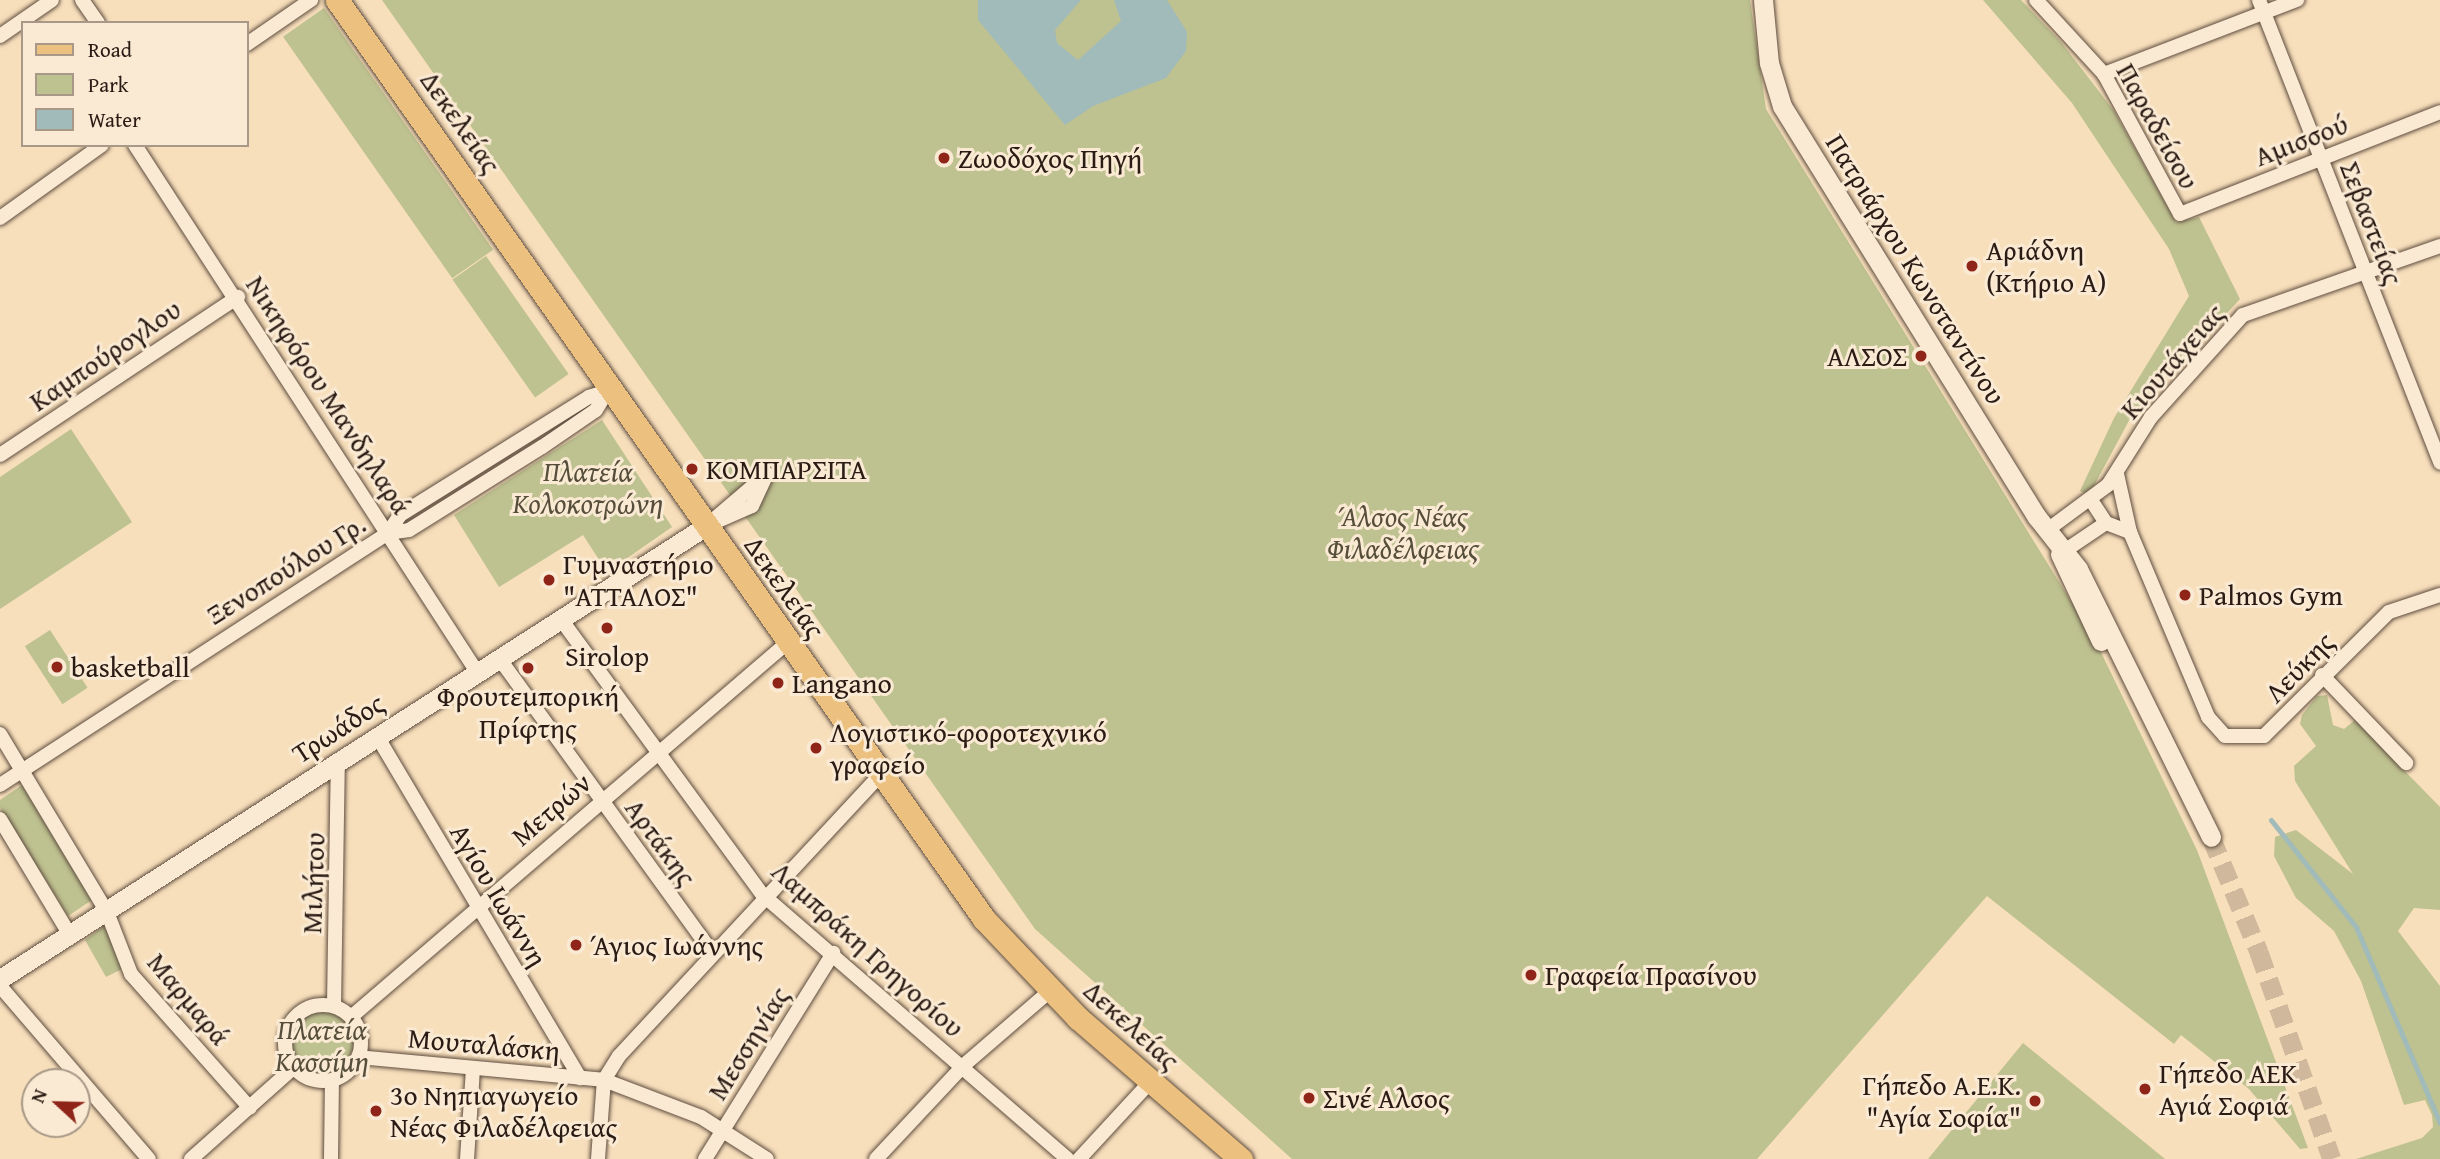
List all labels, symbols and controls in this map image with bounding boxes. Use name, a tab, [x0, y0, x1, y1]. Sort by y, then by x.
legend	[21, 21, 248, 147]
text: Road	[88, 34, 132, 65]
street label: Παραδείσου	[2110, 57, 2206, 195]
street label: Δεκελείας	[414, 64, 508, 180]
text: Park	[88, 69, 129, 100]
text: Water	[88, 104, 141, 135]
street label: Αμισσού	[2249, 107, 2353, 173]
street label: Πατριάρχου Κωνσταντίνου	[1819, 128, 2013, 410]
place label: Ζωοδόχος Πηγή	[958, 141, 1142, 175]
marker: Ζωοδόχος Πηγή	[936, 150, 952, 166]
street label: Σεβαστείας	[2333, 157, 2411, 289]
place label: Αριάδνη (Κτήριο Α)	[1986, 233, 2106, 299]
marker: Αριάδνη (Κτήριο Α)	[1964, 258, 1980, 274]
street label: Νικηφόρου Μανδηλαρά	[239, 269, 419, 521]
street label: Καμπούρογλου	[23, 292, 187, 418]
street label: Κιουτάχειας	[2113, 297, 2231, 425]
place label: ΑΛΣΟΣ	[1827, 339, 1907, 373]
marker: ΑΛΣΟΣ	[1913, 348, 1929, 364]
place label: ΚΟΜΠΑΡΣΙΤΑ	[706, 452, 867, 486]
park label: Πλατεία Κολοκοτρώνη	[513, 454, 663, 520]
marker: ΚΟΜΠΑΡΣΙΤΑ	[684, 461, 700, 477]
park label: Άλσος Νέας Φιλαδέλφειας	[1327, 499, 1479, 565]
street label: Ξενoπούλου Γρ.	[200, 507, 372, 631]
street label: Δεκελείας	[738, 529, 832, 645]
place label: Γυμναστήριο "ΑΤΤΑΛΟΣ"	[563, 547, 714, 613]
marker: Γυμναστήριο "ΑΤΤΑΛΟΣ"	[541, 572, 557, 588]
place label: Palmos Gym	[2199, 578, 2343, 612]
marker: Palmos Gym	[2177, 587, 2193, 603]
marker: Sirolop	[599, 620, 615, 636]
street label: Λεύκης	[2257, 625, 2341, 709]
place label: Sirolop	[565, 639, 649, 673]
place label: basketball	[71, 650, 190, 684]
marker: basketball	[49, 659, 65, 675]
marker: Φρουτεμπορική Πρίφτης	[520, 660, 536, 676]
place label: Langano	[792, 666, 892, 700]
marker: Langano	[770, 675, 786, 691]
place label: Φρουτεμπορική Πρίφτης	[437, 679, 619, 745]
street label: Τρωάδος	[286, 686, 390, 770]
place label: Λογιστικό-φοροτεχνικό γραφείο	[830, 715, 1107, 781]
marker: Λογιστικό-φοροτεχνικό γραφείο	[808, 740, 824, 756]
street label: Μετρών	[504, 765, 598, 853]
street label: Αρτάκης	[618, 792, 704, 892]
street label: Αγίου Ιωάννη	[443, 817, 555, 973]
street label: Μιλήτου	[294, 832, 332, 934]
street label: Λαμπράκη Γρηγορίου	[765, 854, 971, 1044]
place label: Άγιος Ιωάννης	[590, 928, 763, 962]
marker: Άγιος Ιωάννης	[568, 937, 584, 953]
street label: Μαρμαρά	[141, 946, 237, 1052]
place label: Γραφεία Πρασίνου	[1545, 958, 1757, 992]
marker: Γραφεία Πρασίνου	[1523, 967, 1539, 983]
street label: Δεκελείας	[1077, 973, 1187, 1077]
street label: Μεσσηνίας	[700, 980, 796, 1106]
park label: Πλατεία Κασσίμη	[275, 1012, 369, 1078]
street label: Μουταλάσκη	[407, 1021, 561, 1067]
place label: Γήπεδο ΑΕΚ Αγιά Σοφιά	[2159, 1056, 2297, 1122]
north arrow	[21, 1068, 91, 1138]
place label: Γήπεδο Α.Ε.Κ. "Αγία Σοφία"	[1863, 1068, 2021, 1134]
place label: 3ο Νηπιαγωγείο Νέας Φιλαδέλφειας	[390, 1078, 617, 1144]
place label: Σινέ Αλσος	[1323, 1081, 1450, 1115]
marker: Γήπεδο ΑΕΚ Αγιά Σοφιά	[2137, 1081, 2153, 1097]
text: N	[23, 1085, 54, 1107]
marker: Σινέ Αλσος	[1301, 1090, 1317, 1106]
marker: Γήπεδο Α.Ε.Κ. "Αγία Σοφία"	[2027, 1093, 2043, 1109]
marker: 3ο Νηπιαγωγείο Νέας Φιλαδέλφειας	[368, 1103, 384, 1119]

